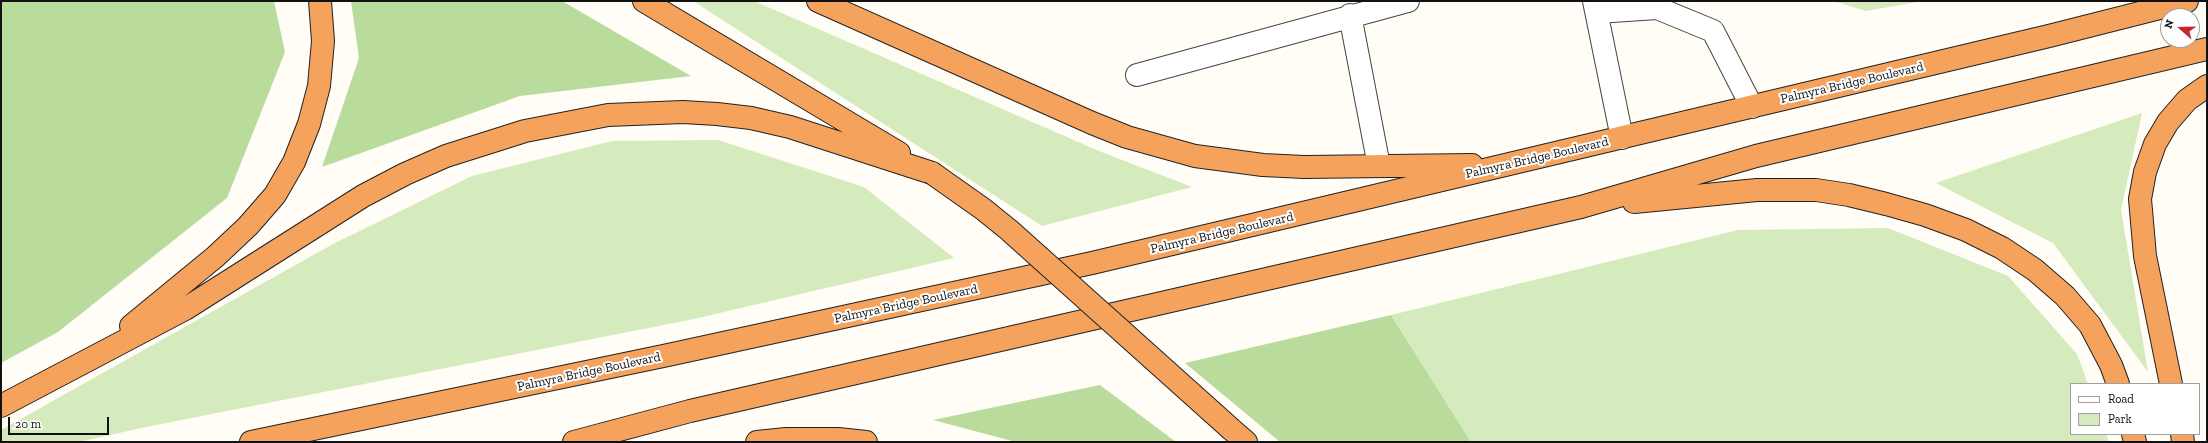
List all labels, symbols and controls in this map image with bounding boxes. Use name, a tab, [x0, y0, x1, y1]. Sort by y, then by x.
north arrow	[2160, 8, 2200, 48]
text: N	[2162, 18, 2177, 30]
street label: Palmyra Bridge Boulevard	[1779, 59, 1925, 107]
street label: Palmyra Bridge Boulevard	[1464, 134, 1610, 182]
street label: Palmyra Bridge Boulevard	[1149, 209, 1295, 257]
street label: Palmyra Bridge Boulevard	[833, 281, 979, 327]
street label: Palmyra Bridge Boulevard	[516, 349, 662, 395]
legend	[2070, 383, 2200, 435]
text: Road	[2108, 392, 2134, 406]
scale bar	[10, 409, 111, 435]
text: Park	[2108, 412, 2132, 426]
text: 20 m	[15, 417, 41, 431]

